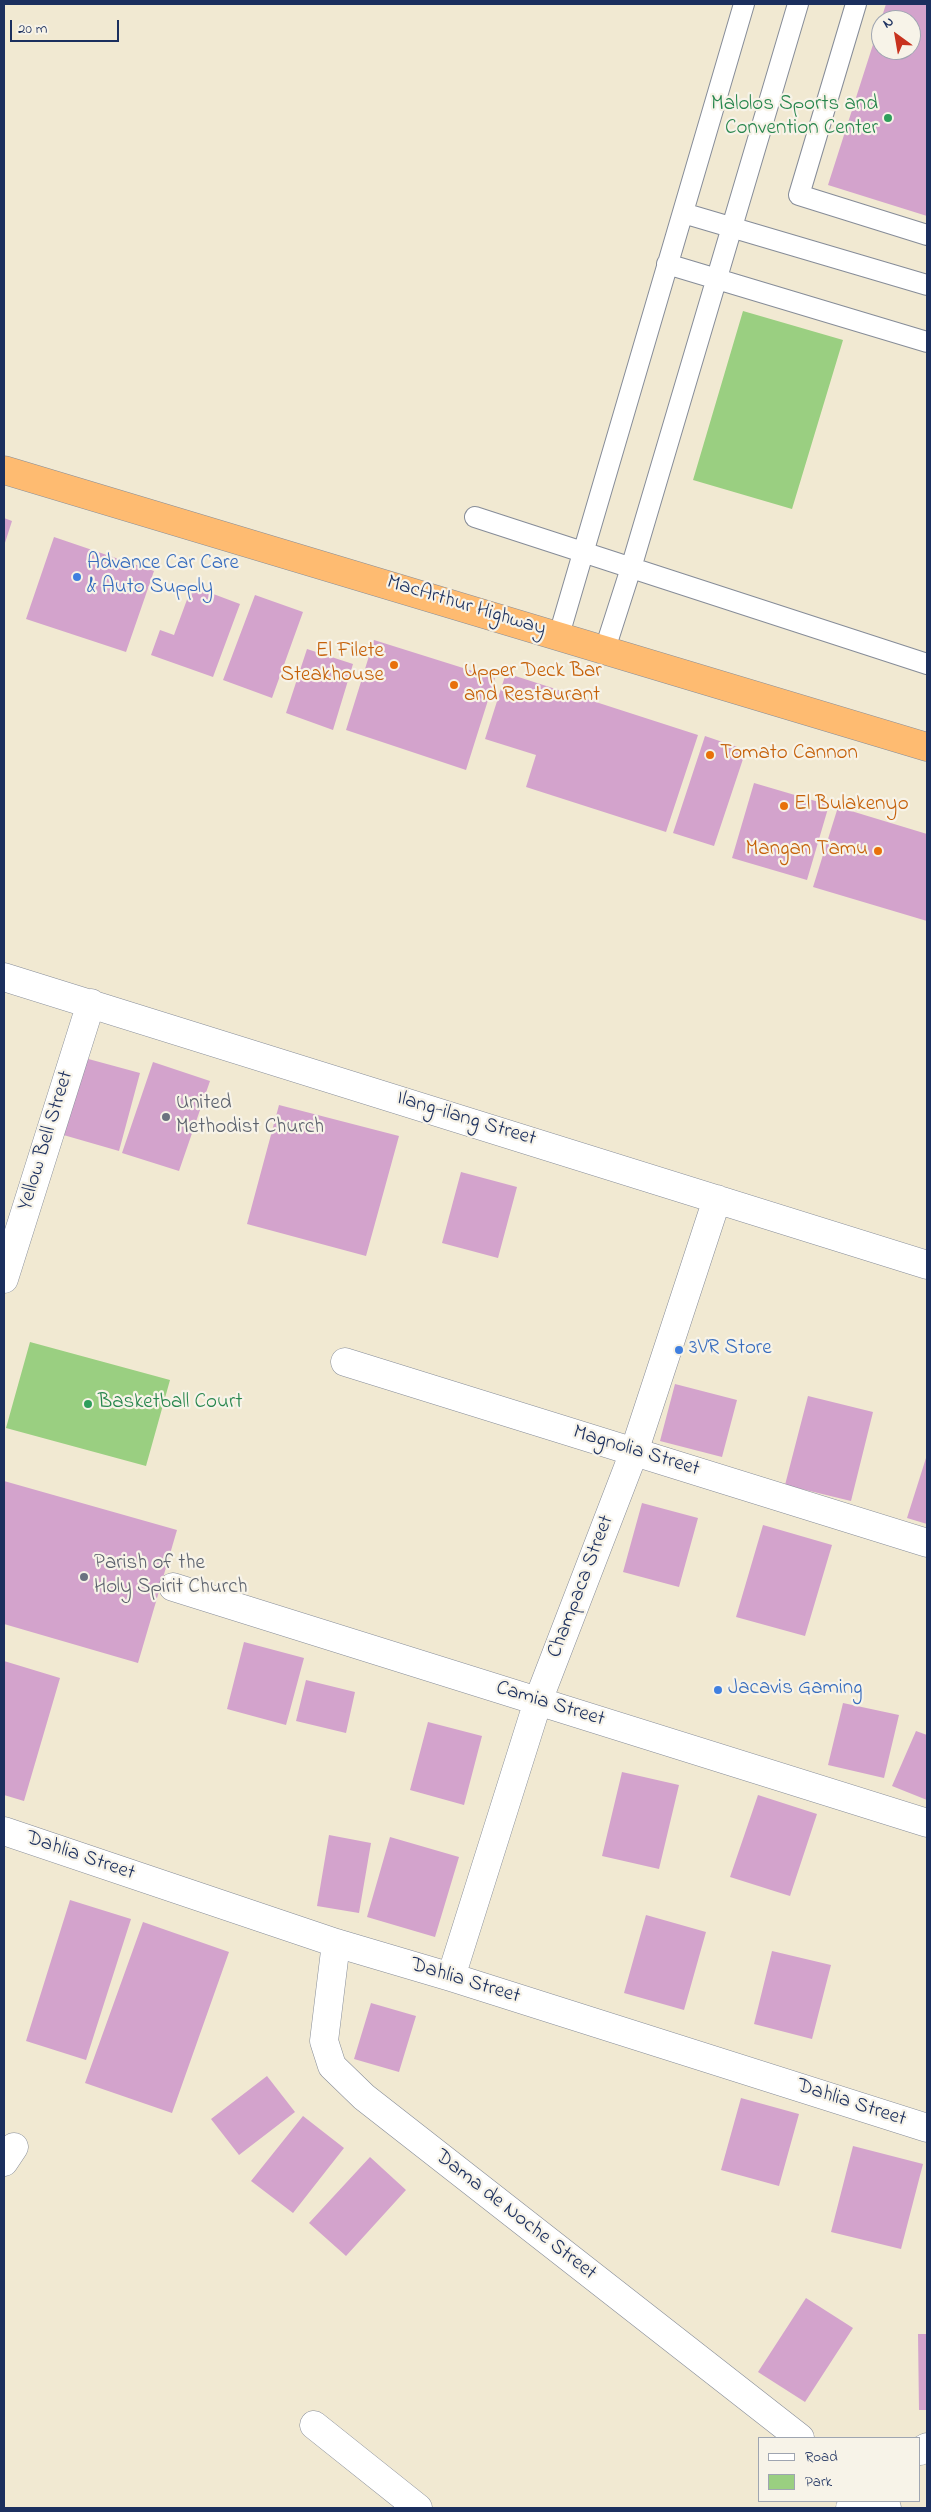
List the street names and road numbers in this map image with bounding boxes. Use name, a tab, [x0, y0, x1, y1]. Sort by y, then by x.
street label: MacArthur Highway	[383, 571, 549, 643]
street label: Yellow Bell Street	[14, 1068, 80, 1214]
street label: Ilang-ilang Street	[393, 1087, 539, 1153]
street label: Magnolia Street	[570, 1421, 702, 1483]
street label: Champaca Street	[543, 1512, 621, 1662]
street label: Camia Street	[493, 1677, 607, 1733]
street label: Dahlia Street	[22, 1827, 138, 1887]
street label: Dahlia Street	[407, 1953, 523, 2011]
street label: Dahlia Street	[793, 2074, 909, 2134]
street label: Dama de Noche Street	[429, 2145, 601, 2287]

